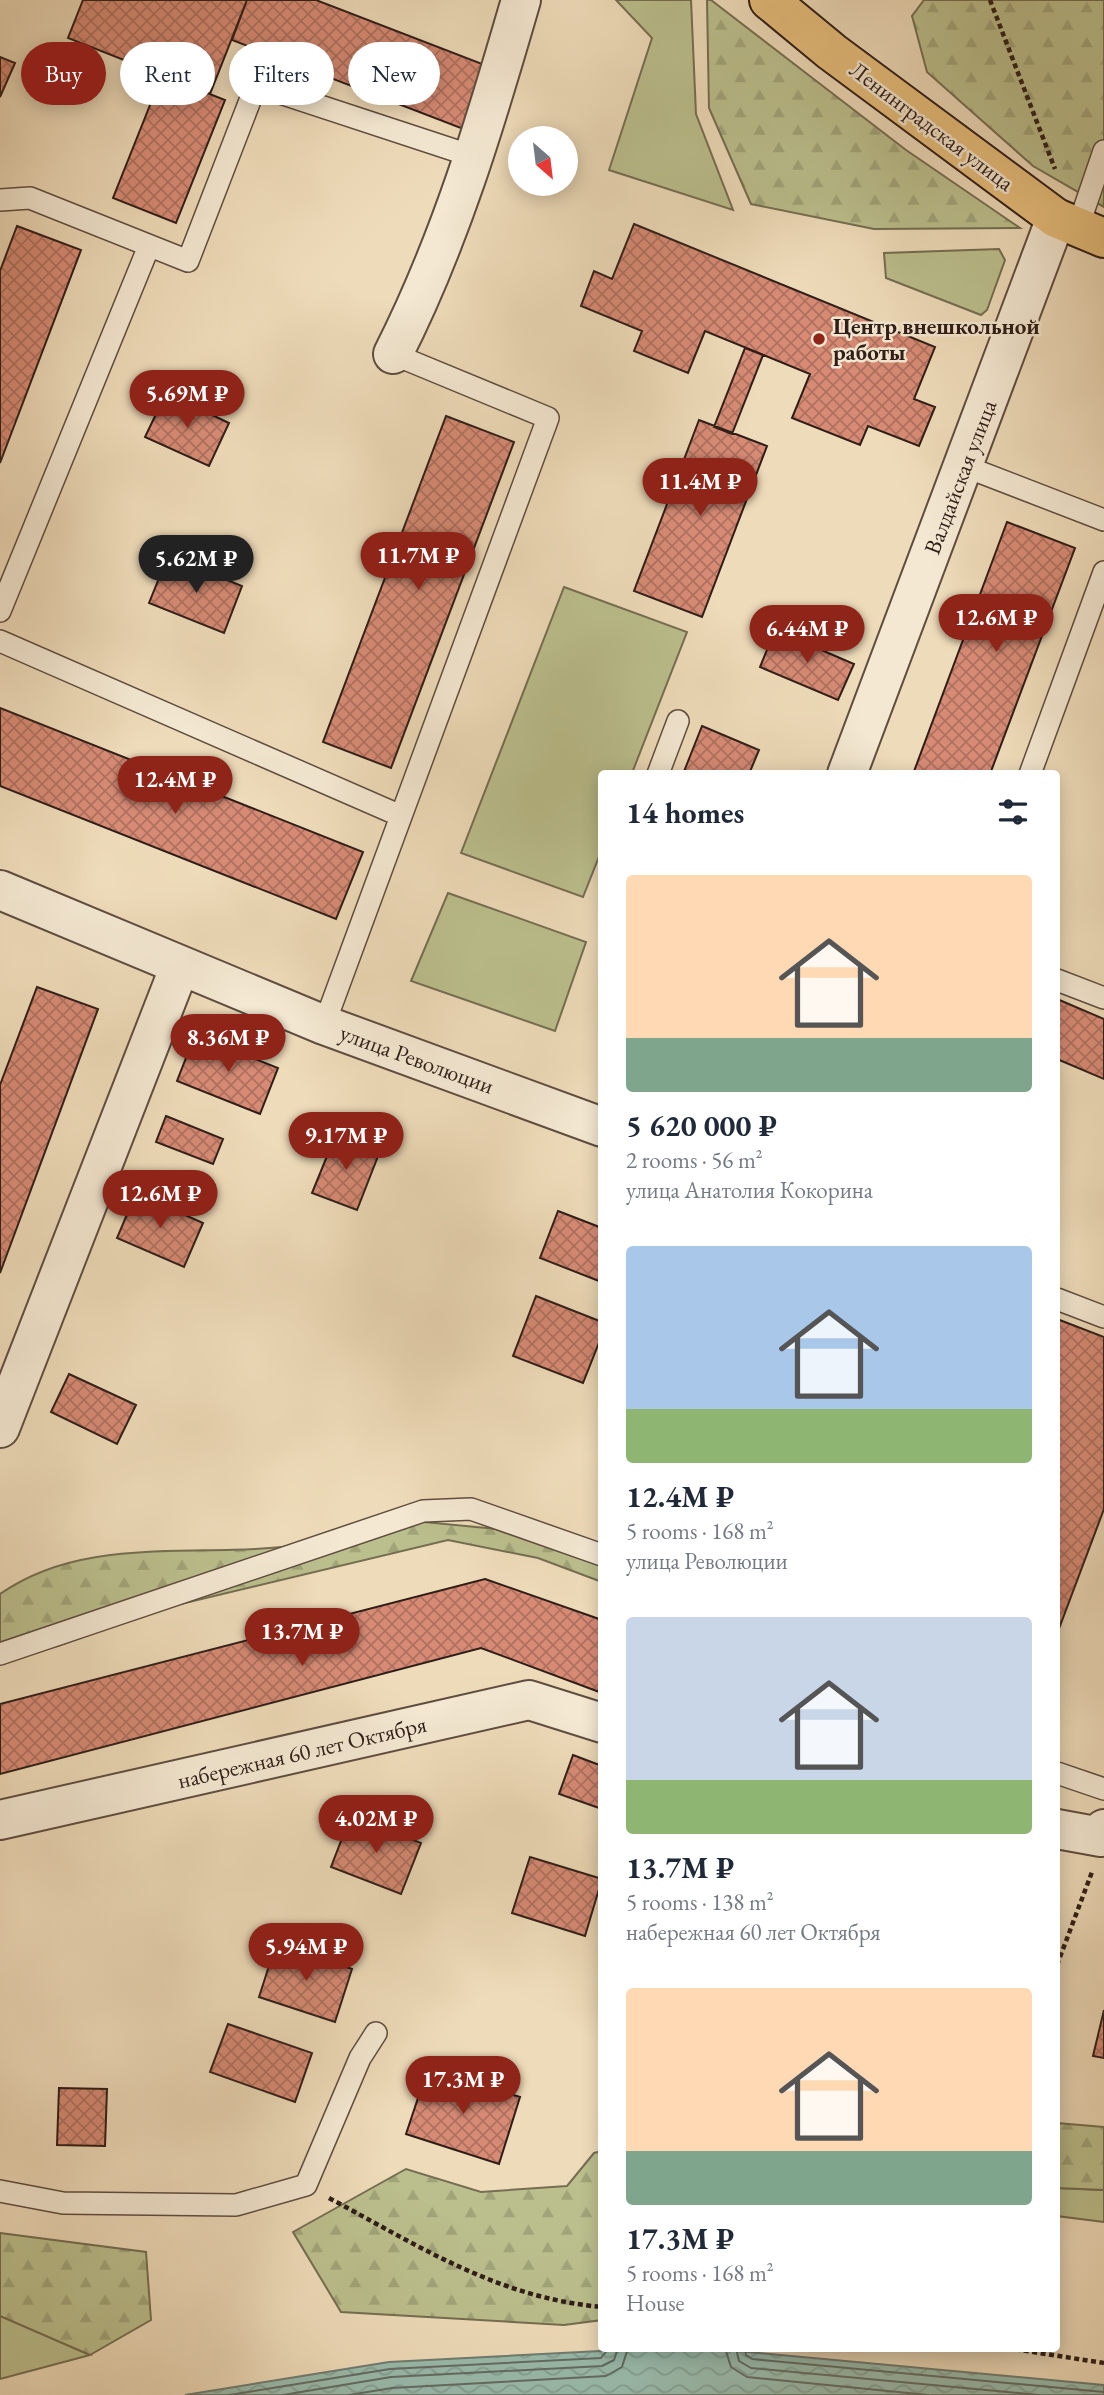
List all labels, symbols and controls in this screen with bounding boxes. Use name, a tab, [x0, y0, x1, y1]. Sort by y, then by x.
chip: Buy	[21, 42, 106, 105]
chip: Rent	[120, 42, 215, 105]
chip: Filters	[229, 42, 334, 105]
chip: New	[348, 42, 440, 105]
street label: Ленинградская улица	[844, 54, 1021, 198]
north arrow	[508, 126, 578, 196]
map controls	[508, 126, 578, 196]
place label: Центр внешкольной работы	[833, 311, 1040, 367]
marker: Центр внешкольной работы	[811, 331, 827, 347]
pin: 5.69M ₽	[122, 370, 252, 430]
text: 5.69M ₽	[146, 378, 228, 408]
street label: Валдайская улица	[917, 395, 1003, 558]
pin: 11.4M ₽	[635, 458, 765, 518]
text: 11.4M ₽	[659, 466, 741, 496]
pin: 11.7M ₽	[353, 532, 483, 592]
pin: 5.62M ₽	[131, 536, 261, 595]
text: 11.7M ₽	[377, 540, 459, 570]
text: 5.62M ₽	[155, 543, 237, 573]
pin: 12.6M ₽	[931, 594, 1061, 654]
text: 12.6M ₽	[955, 602, 1037, 632]
pin: 6.44M ₽	[742, 606, 872, 665]
text: 6.44M ₽	[766, 613, 848, 643]
pin: 12.4M ₽	[110, 756, 240, 816]
text: 12.4M ₽	[134, 764, 216, 794]
text: 14 homes	[626, 793, 744, 832]
icon: filters	[994, 793, 1032, 831]
icon: home	[766, 920, 892, 1046]
pin: 8.36M ₽	[163, 1014, 293, 1074]
street label: улица Революции	[336, 1017, 498, 1101]
text: 8.36M ₽	[187, 1022, 269, 1052]
text: 5 620 000 ₽	[626, 1106, 777, 1145]
pin: 9.17M ₽	[281, 1112, 411, 1172]
text: 9.17M ₽	[305, 1120, 387, 1150]
text: 2 rooms · 56 m²	[626, 1145, 763, 1175]
pin: 12.6M ₽	[95, 1170, 225, 1230]
text: улица Анатолия Кокорина	[626, 1175, 873, 1205]
text: 12.6M ₽	[119, 1178, 201, 1208]
icon: home	[766, 1291, 892, 1417]
text: 12.4M ₽	[626, 1477, 734, 1516]
text: 5 rooms · 168 m²	[626, 1516, 774, 1546]
text: улица Революции	[626, 1546, 788, 1576]
pin: 13.7M ₽	[237, 1608, 367, 1668]
text: 13.7M ₽	[261, 1616, 343, 1646]
icon: home	[766, 1662, 892, 1788]
street label: набережная 60 лет Октября	[175, 1709, 429, 1795]
pin: 4.02M ₽	[311, 1796, 441, 1855]
text: 4.02M ₽	[335, 1803, 417, 1833]
text: 13.7M ₽	[626, 1848, 734, 1887]
text: 5 rooms · 138 m²	[626, 1887, 774, 1917]
text: набережная 60 лет Октября	[626, 1917, 881, 1947]
pin: 5.94M ₽	[241, 1924, 371, 1983]
text: 5.94M ₽	[265, 1931, 347, 1961]
icon: home	[766, 2033, 892, 2159]
pin: 17.3M ₽	[398, 2056, 528, 2116]
text: 17.3M ₽	[422, 2064, 504, 2094]
text: 17.3M ₽	[626, 2219, 734, 2258]
text: 5 rooms · 168 m²	[626, 2258, 774, 2288]
text: House	[626, 2288, 685, 2318]

